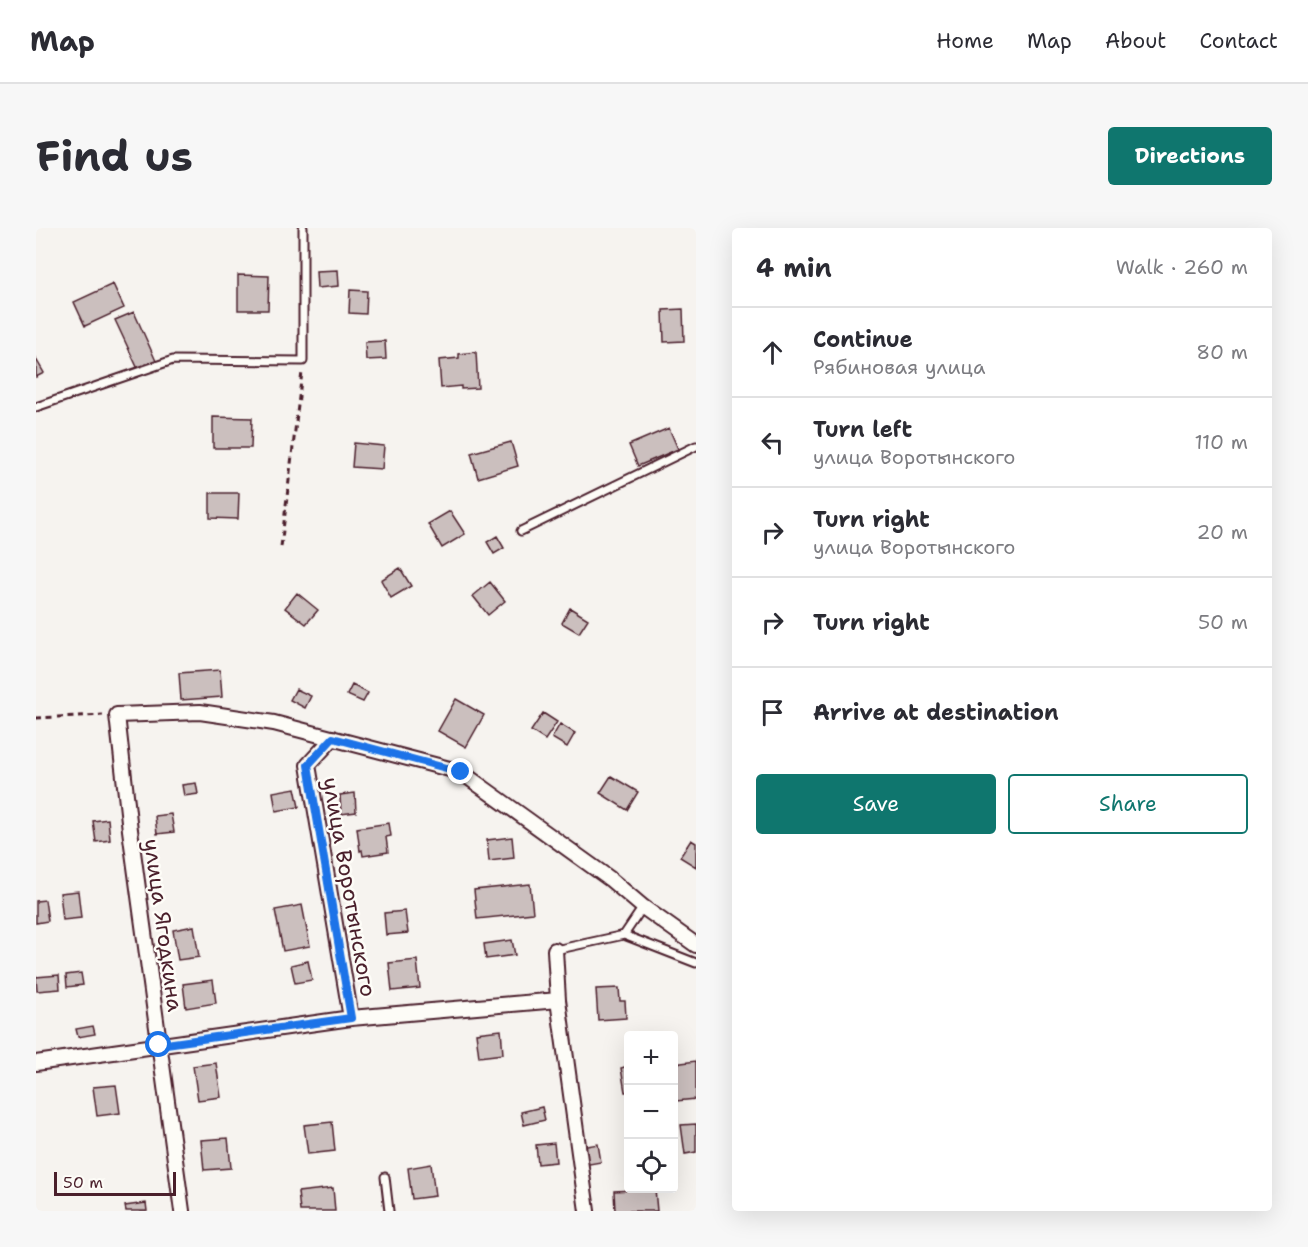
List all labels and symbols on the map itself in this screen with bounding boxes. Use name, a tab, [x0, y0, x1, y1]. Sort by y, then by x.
route end	[447, 758, 473, 784]
street label: улица Воротынского	[316, 775, 383, 999]
street label: улица Ягодкина	[137, 837, 190, 1014]
route start	[145, 1031, 171, 1057]
scale bar	[54, 1169, 176, 1196]

